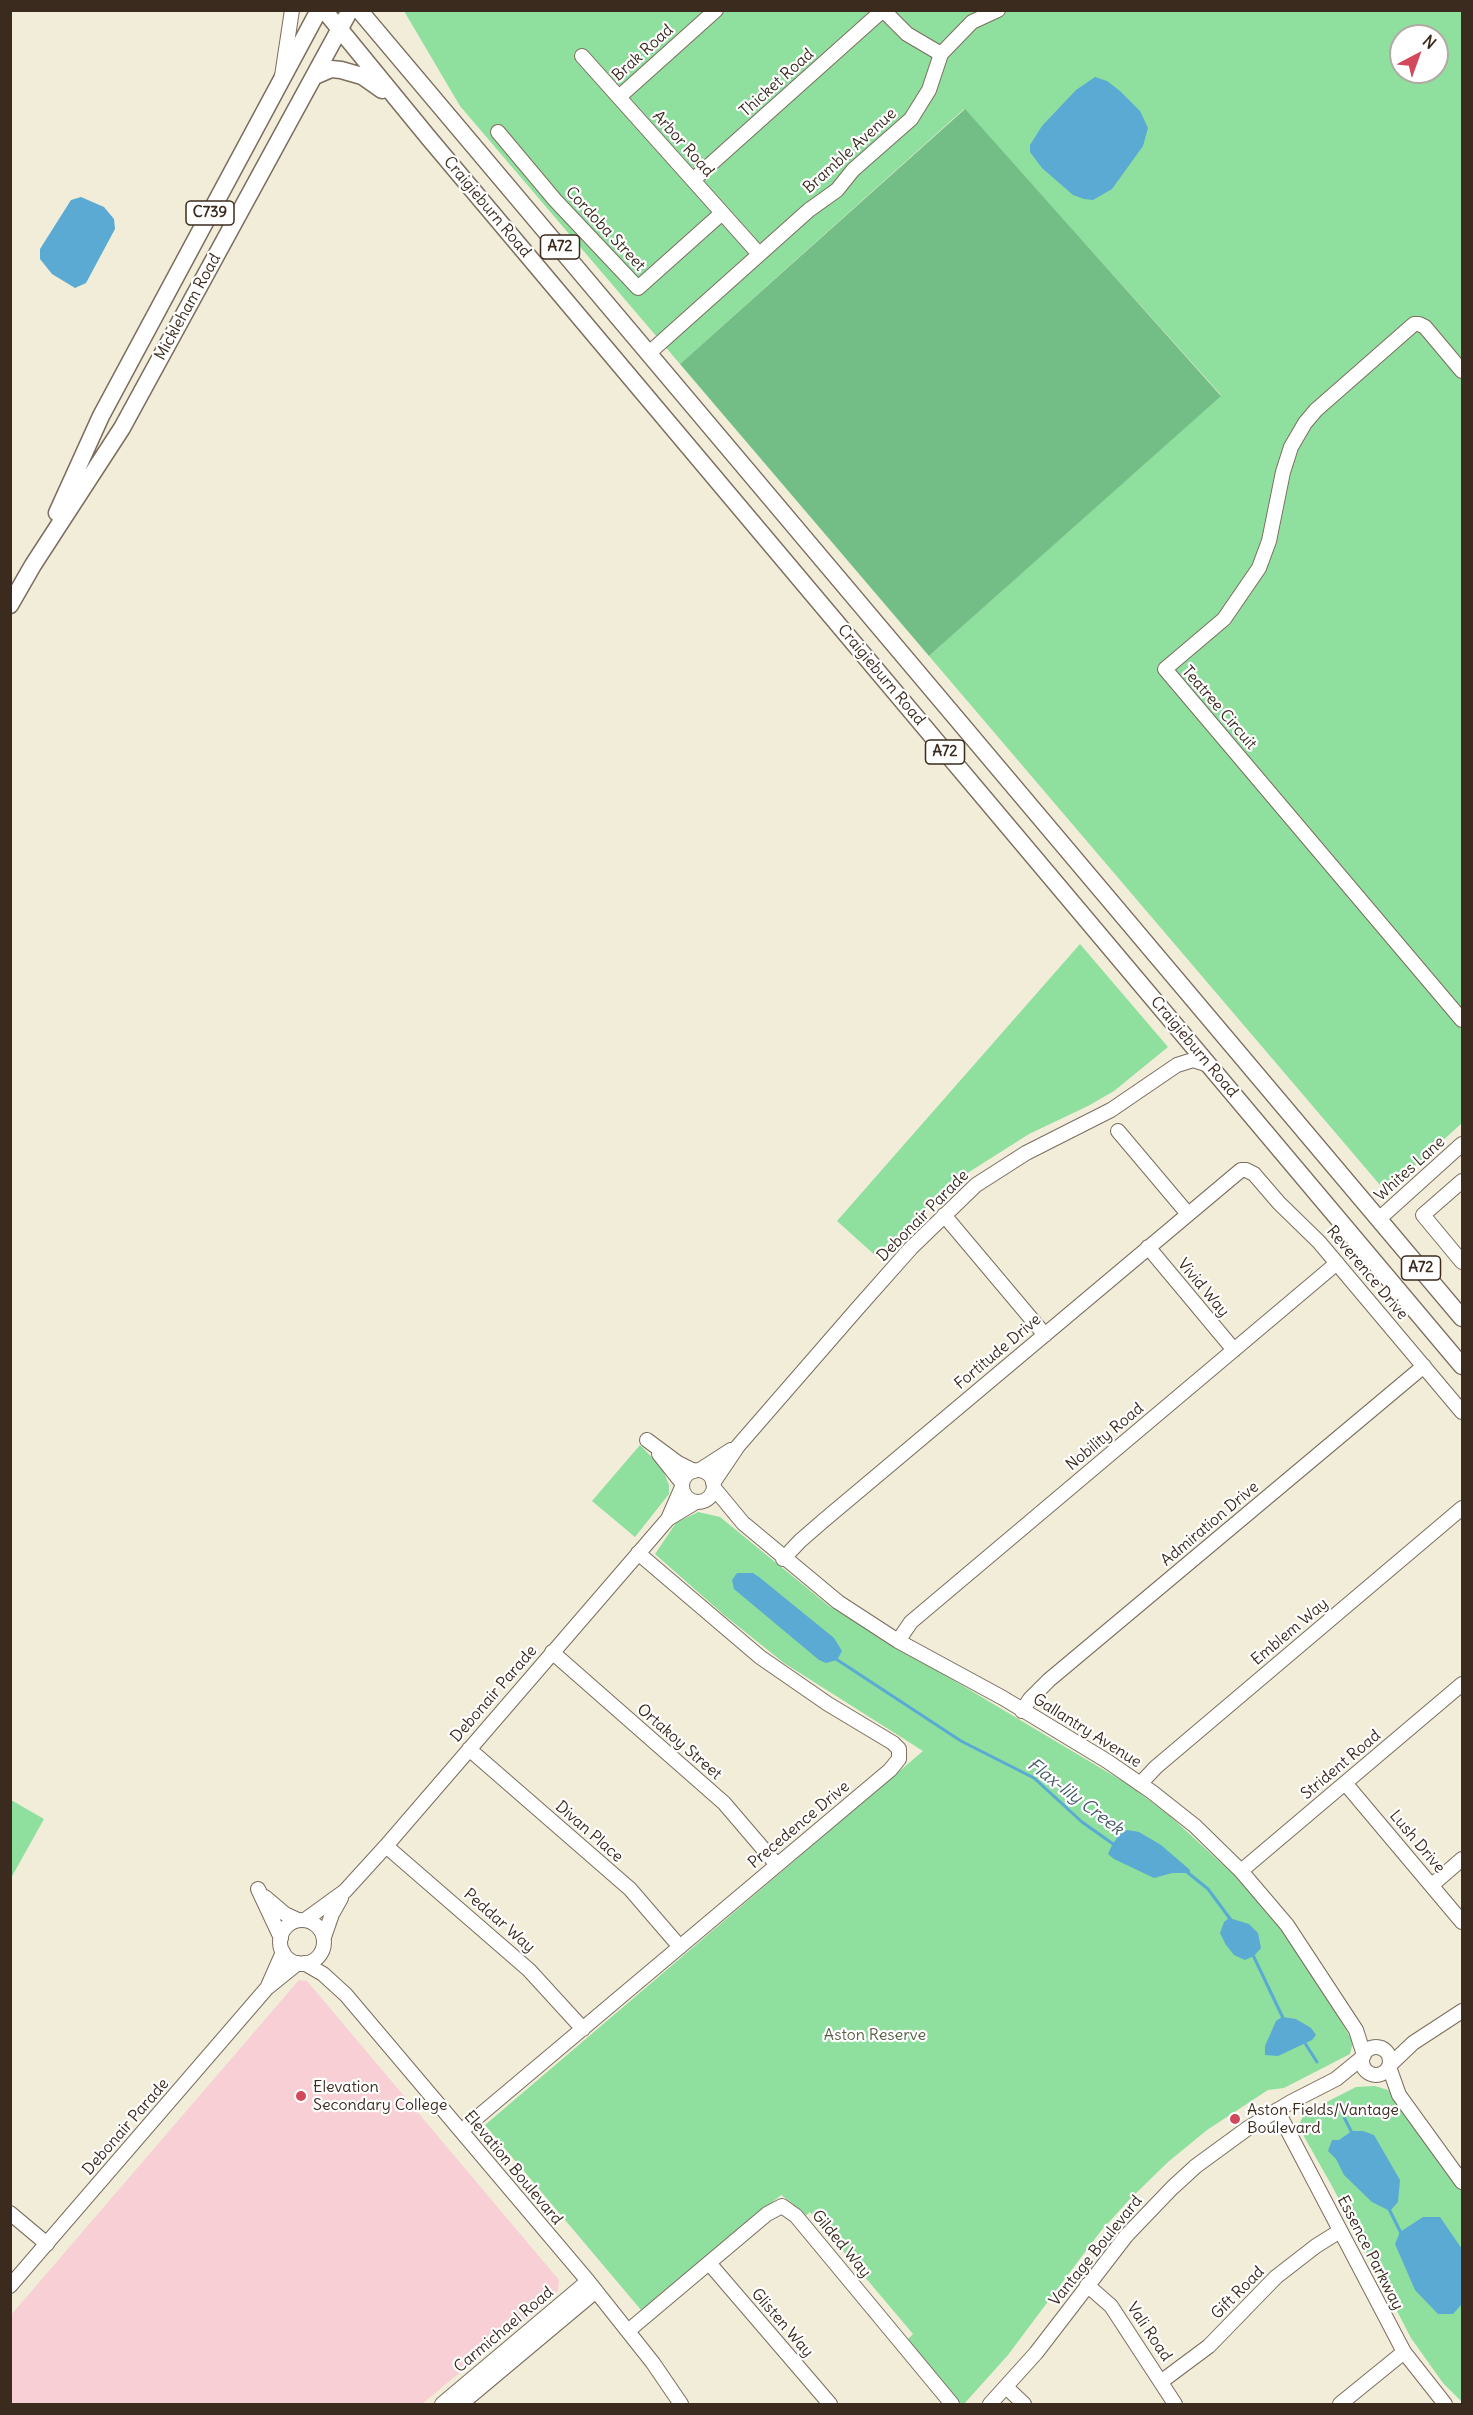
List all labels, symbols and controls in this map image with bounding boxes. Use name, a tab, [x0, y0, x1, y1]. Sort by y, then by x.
street label: Brak Road	[609, 21, 677, 85]
north arrow	[1389, 24, 1449, 84]
text: N	[1419, 31, 1440, 53]
street label: Thicket Road	[736, 45, 818, 121]
street label: Bramble Avenue	[800, 104, 900, 198]
street label: Arbor Road	[648, 107, 718, 181]
street label: Craigieburn Road	[439, 153, 535, 261]
street label: Cordoba Street	[561, 183, 649, 275]
road number: C739	[186, 201, 234, 225]
road number: A72	[540, 235, 580, 259]
street label: Mickleham Road	[151, 250, 225, 364]
street label: Craigieburn Road	[833, 621, 929, 729]
street label: Teatree Circuit	[1177, 662, 1261, 754]
road number: A72	[926, 740, 964, 764]
street label: Craigieburn Road	[1146, 993, 1242, 1101]
street label: Whites Lane	[1371, 1132, 1449, 1206]
street label: Debonair Parade	[873, 1166, 973, 1266]
street label: Reverence Drive	[1322, 1222, 1412, 1324]
street label: Vivid Way	[1173, 1255, 1233, 1321]
road number: A72	[1402, 1256, 1440, 1280]
street label: Fortitude Drive	[951, 1310, 1045, 1394]
street label: Nobility Road	[1062, 1399, 1148, 1475]
street label: Admiration Drive	[1157, 1478, 1263, 1570]
street label: Emblem Way	[1248, 1594, 1332, 1670]
street label: Debonair Parade	[447, 1642, 541, 1746]
street label: Gallantry Avenue	[1029, 1690, 1145, 1772]
street label: Ortakoy Street	[633, 1700, 725, 1784]
street label: Strident Road	[1297, 1726, 1385, 1804]
water label: Flax-lily Creek	[1023, 1754, 1127, 1840]
street label: Precedence Drive	[745, 1777, 853, 1873]
street label: Divan Place	[551, 1797, 627, 1867]
street label: Lush Drive	[1385, 1807, 1449, 1877]
street label: Peddar Way	[459, 1885, 539, 1957]
park label: Aston Reserve	[824, 2025, 926, 2045]
street label: Debonair Parade	[79, 2075, 173, 2179]
place label: Elevation Secondary College	[313, 2077, 447, 2115]
marker: Elevation Secondary College	[294, 2089, 308, 2103]
place label: Aston Fields/Vantage Boulevard	[1247, 2100, 1399, 2138]
street label: Elevation Boulevard	[460, 2107, 566, 2229]
marker: Aston Fields/Vantage Boulevard	[1228, 2112, 1242, 2126]
street label: Vantage Boulevard	[1045, 2192, 1147, 2310]
street label: Essence Parkway	[1333, 2193, 1407, 2313]
street label: Gilded Way	[807, 2206, 875, 2282]
street label: Gift Road	[1207, 2262, 1269, 2324]
street label: Carmichael Road	[450, 2283, 558, 2377]
street label: Glisten Way	[747, 2285, 817, 2361]
street label: Vali Road	[1122, 2299, 1176, 2365]

